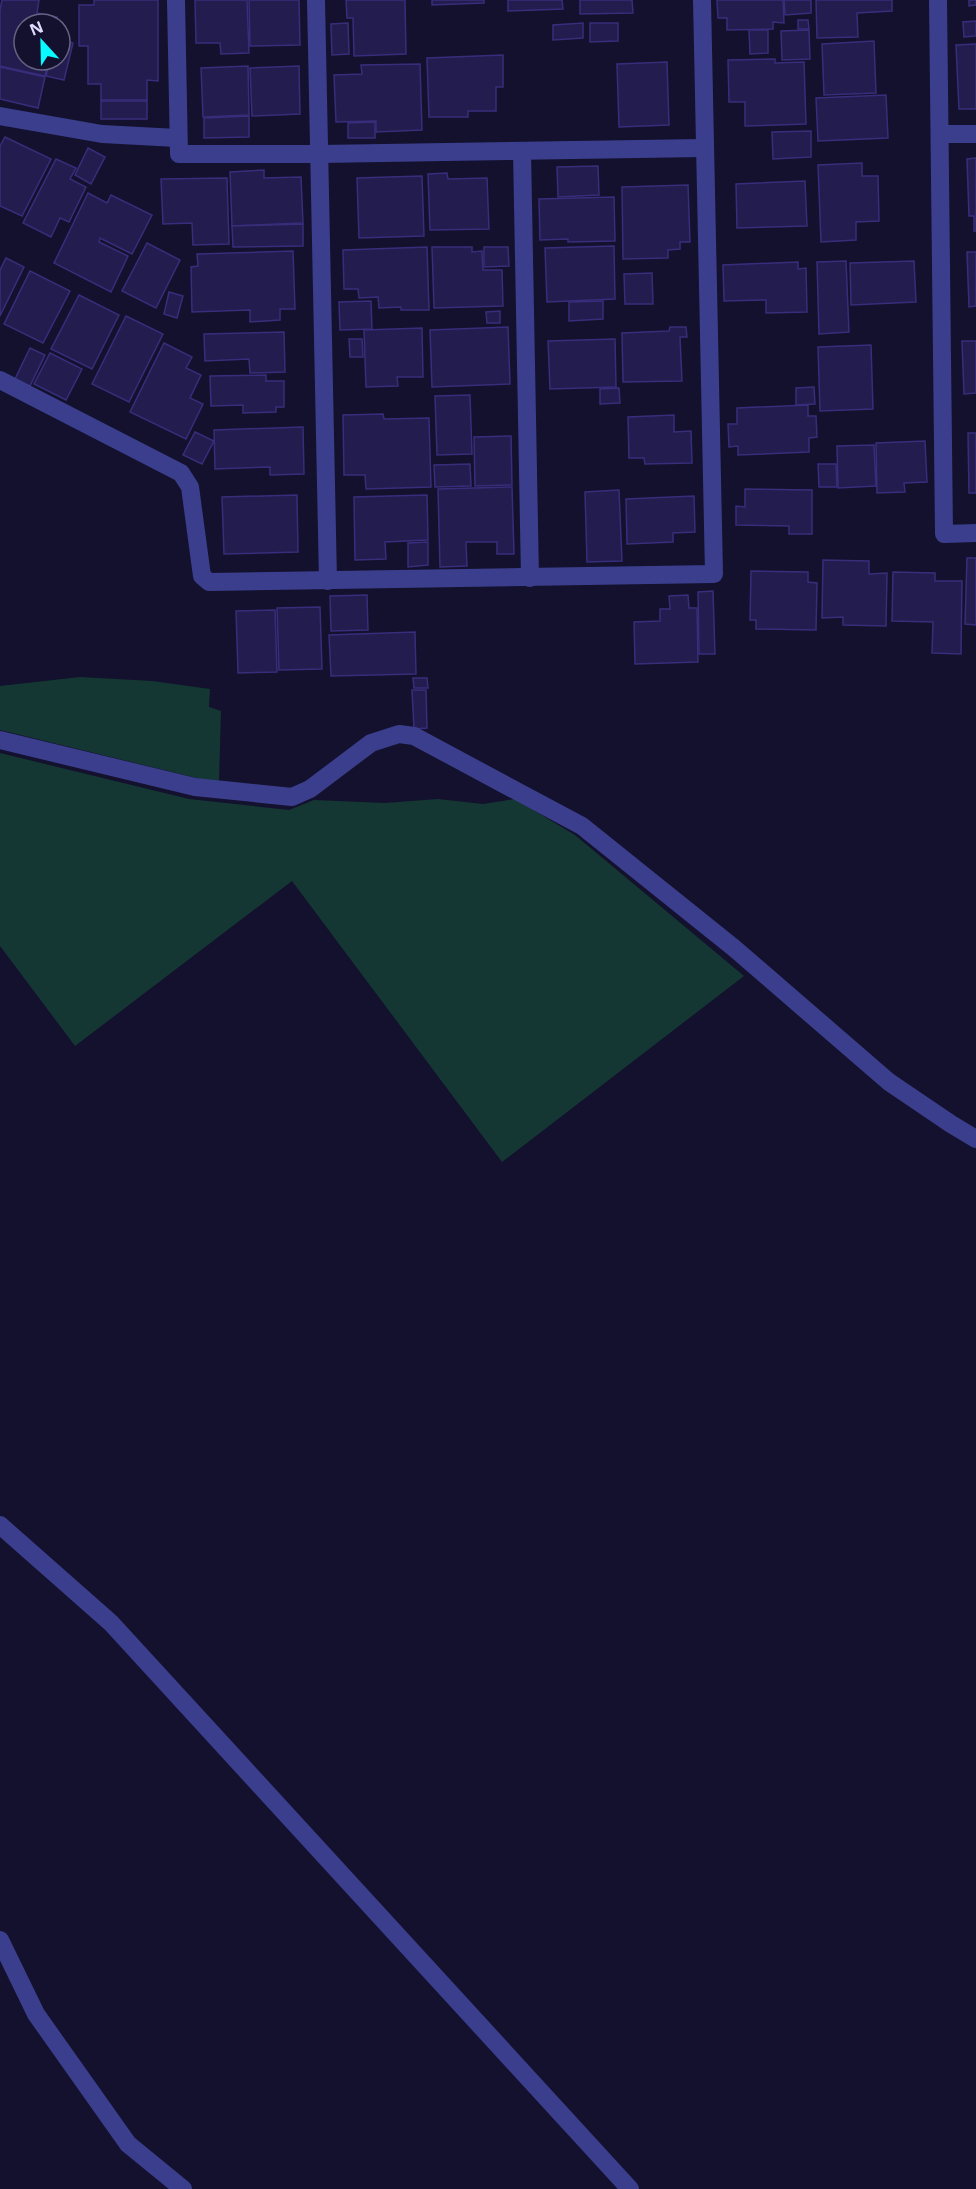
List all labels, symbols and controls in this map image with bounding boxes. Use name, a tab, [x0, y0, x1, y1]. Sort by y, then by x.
north arrow	[12, 12, 72, 72]
text: N	[26, 15, 47, 41]

